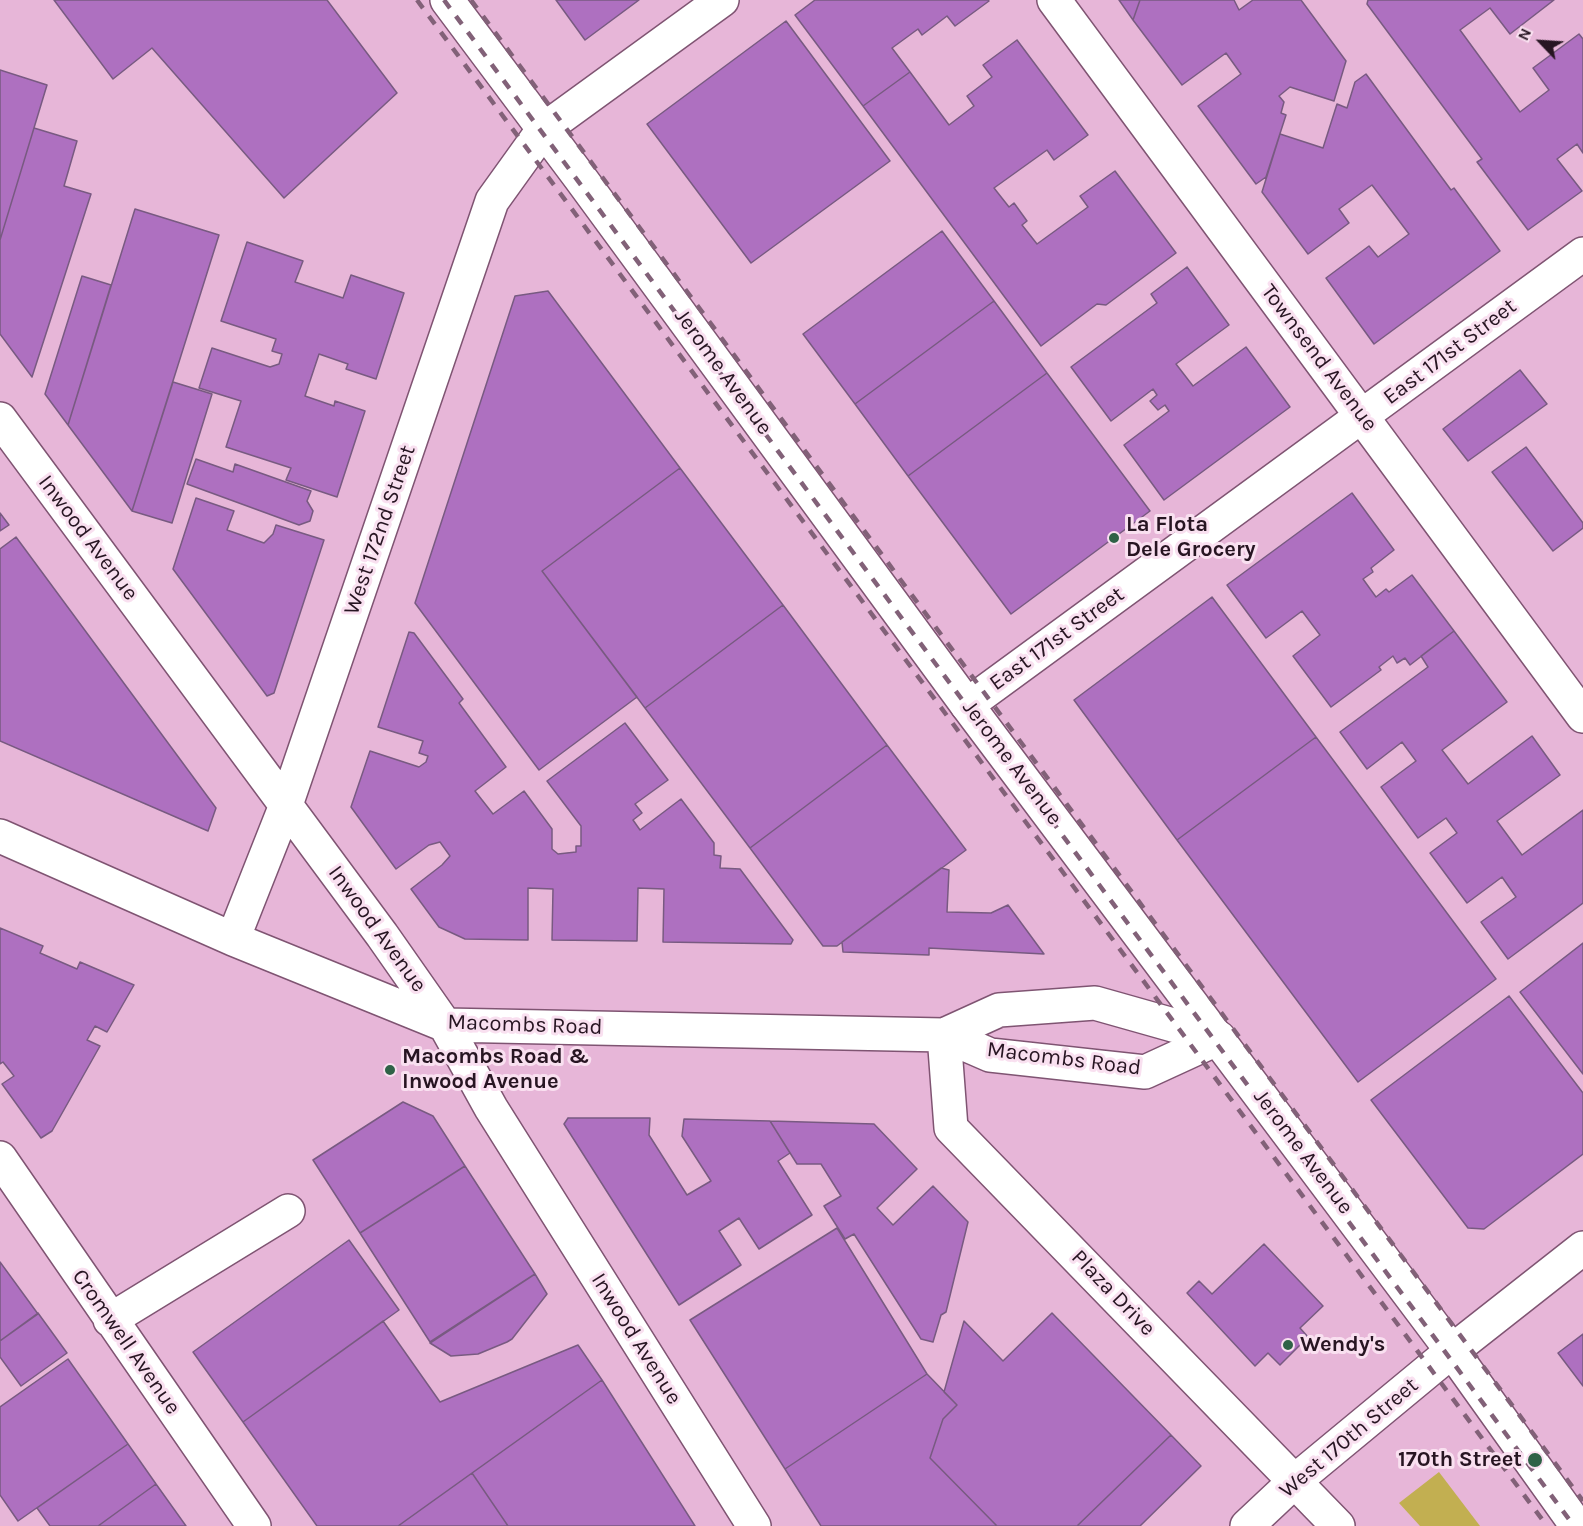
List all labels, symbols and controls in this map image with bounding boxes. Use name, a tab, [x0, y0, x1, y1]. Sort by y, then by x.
north arrow	[1511, 12, 1571, 72]
text: N	[1513, 25, 1535, 43]
street label: Townsend Avenue	[1255, 279, 1383, 437]
street label: East 171st Street	[1378, 293, 1522, 411]
street label: Jerome Avenue	[668, 304, 778, 440]
street label: West 172nd Street	[339, 442, 421, 618]
street label: Inwood Avenue	[32, 470, 144, 606]
place label: La Flota Dele Grocery	[1126, 512, 1256, 564]
marker: La Flota Dele Grocery	[1107, 531, 1121, 545]
street label: East 171st Street	[985, 581, 1129, 697]
street label: Jerome Avenue	[956, 695, 1068, 831]
street label: Inwood Avenue	[322, 861, 432, 997]
street label: Macombs Road	[447, 1009, 603, 1041]
street label: Macombs Road	[985, 1036, 1143, 1082]
place label: Macombs Road & Inwood Avenue	[402, 1044, 590, 1096]
marker: Macombs Road & Inwood Avenue	[383, 1063, 397, 1077]
street label: Jerome Avenue	[1247, 1084, 1359, 1220]
street label: Plaza Drive	[1065, 1244, 1161, 1342]
street label: Cromwell Avenue	[66, 1264, 186, 1420]
street label: Inwood Avenue	[585, 1268, 687, 1410]
place label: Wendy's	[1300, 1332, 1385, 1358]
marker: Wendy's	[1281, 1338, 1295, 1352]
street label: West 170th Street	[1274, 1372, 1424, 1504]
place label: 170th Street	[1398, 1447, 1522, 1473]
marker: 170th Street	[1526, 1451, 1544, 1469]

